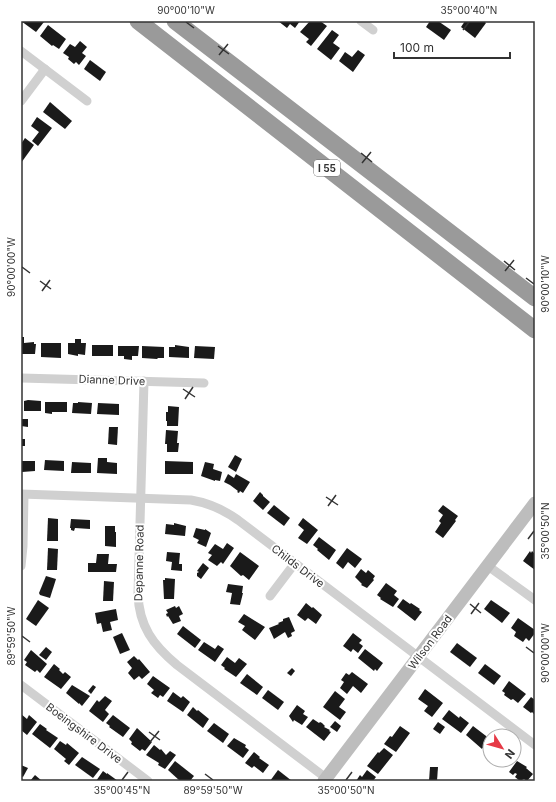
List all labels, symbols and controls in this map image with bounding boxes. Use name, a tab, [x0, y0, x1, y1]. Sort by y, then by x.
text: 90°00'10"W	[157, 4, 215, 16]
text: 35°00'40"N	[441, 4, 497, 16]
scale bar	[394, 34, 510, 60]
text: 100 m	[400, 40, 434, 55]
road number: I 55	[314, 160, 340, 176]
text: 90°00'00"W	[5, 237, 17, 297]
text: 90°00'10"W	[539, 255, 551, 313]
street label: Dianne Drive	[78, 372, 146, 388]
text: 35°00'50"N	[539, 502, 551, 560]
street label: Depanne Road	[131, 525, 147, 601]
street label: Childs Drive	[269, 542, 327, 590]
text: 89°59'50"W	[5, 606, 17, 666]
street label: Wilson Road	[405, 612, 455, 672]
text: 90°00'00"W	[539, 623, 551, 683]
street label: Boeingshire Drive	[43, 700, 125, 766]
north arrow	[482, 728, 522, 768]
text: N	[502, 746, 518, 762]
text: 35°00'45"N	[94, 784, 150, 796]
text: 89°59'50"W	[183, 784, 243, 796]
text: 35°00'50"N	[317, 784, 375, 796]

